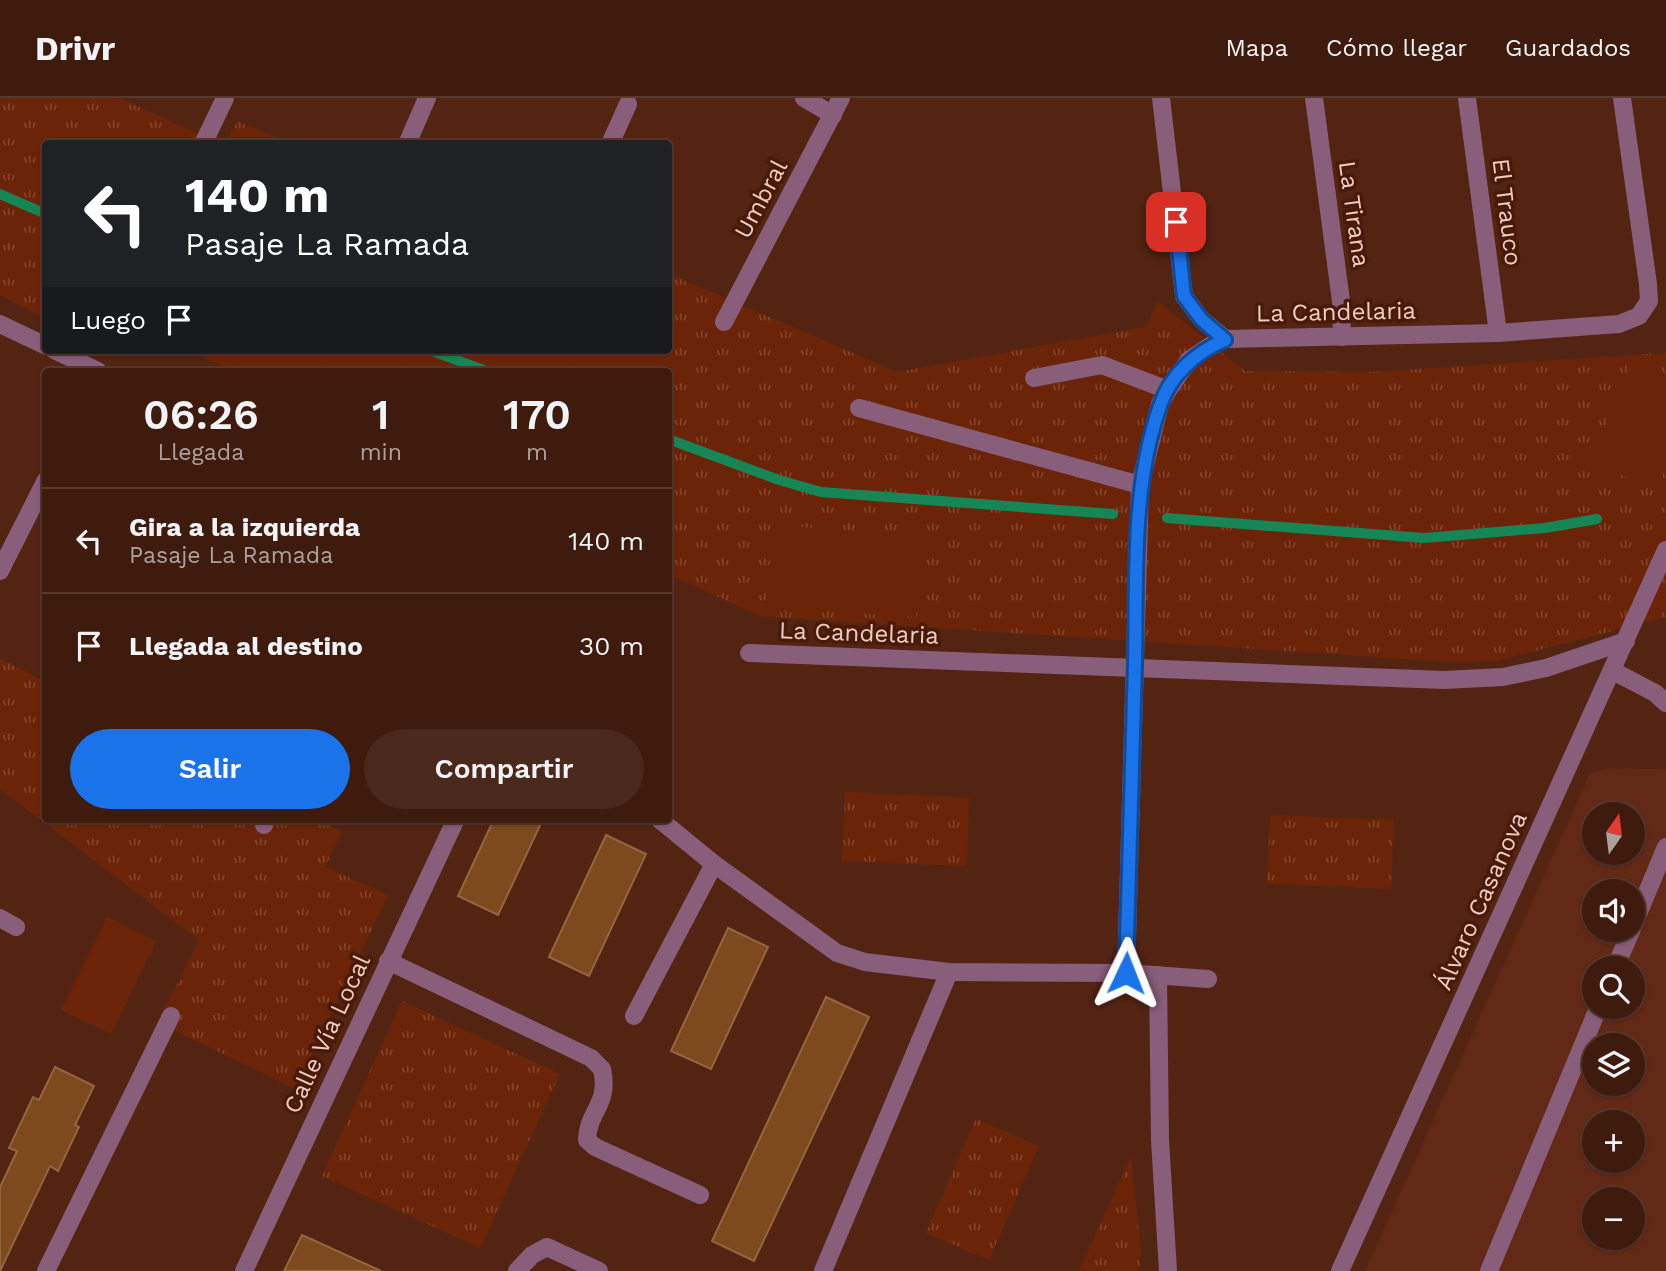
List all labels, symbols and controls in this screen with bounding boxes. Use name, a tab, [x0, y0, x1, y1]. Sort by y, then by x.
text: Drivr	[35, 29, 115, 68]
text: Mapa	[1226, 34, 1288, 62]
text: Cómo llegar	[1326, 34, 1467, 62]
text: Guardados	[1505, 34, 1631, 62]
street label: Umbral	[729, 154, 794, 243]
street label: El Trauco	[1487, 157, 1527, 267]
street label: La Tirana	[1333, 159, 1375, 269]
text: 140 m	[185, 166, 329, 224]
icon: left	[70, 168, 161, 259]
pin	[1146, 192, 1206, 252]
icon: arrive	[1157, 203, 1195, 241]
text: Pasaje La Ramada	[185, 225, 469, 263]
street label: La Candelaria	[1256, 297, 1416, 327]
icon: arrive	[160, 301, 198, 339]
text: Luego	[70, 305, 146, 335]
text: 06:26	[143, 390, 259, 439]
text: 1	[372, 390, 390, 439]
text: 170	[503, 390, 571, 439]
text: Llegada	[157, 439, 244, 466]
text: min	[360, 439, 402, 466]
text: m	[526, 439, 548, 466]
text: Gira a la izquierda	[129, 512, 360, 542]
icon: left	[70, 522, 108, 560]
text: 140 m	[568, 526, 644, 556]
text: Pasaje La Ramada	[129, 542, 333, 569]
street label: La Candelaria	[779, 616, 939, 650]
icon: arrive	[70, 627, 108, 665]
text: Llegada al destino	[129, 631, 363, 661]
text: 30 m	[579, 631, 644, 661]
button: Salir	[70, 729, 350, 809]
button: Compartir	[364, 729, 644, 809]
north arrow	[1582, 802, 1645, 864]
map controls	[1582, 802, 1645, 1250]
street label: Álvaro Casanova	[1429, 808, 1533, 994]
button: sound	[1582, 879, 1645, 942]
position arrow	[1089, 936, 1163, 1010]
street label: Calle Vía Local	[278, 950, 376, 1118]
button: search	[1582, 956, 1645, 1019]
button: layers	[1582, 1033, 1645, 1096]
button: +	[1582, 1110, 1645, 1173]
button: −	[1582, 1187, 1645, 1250]

